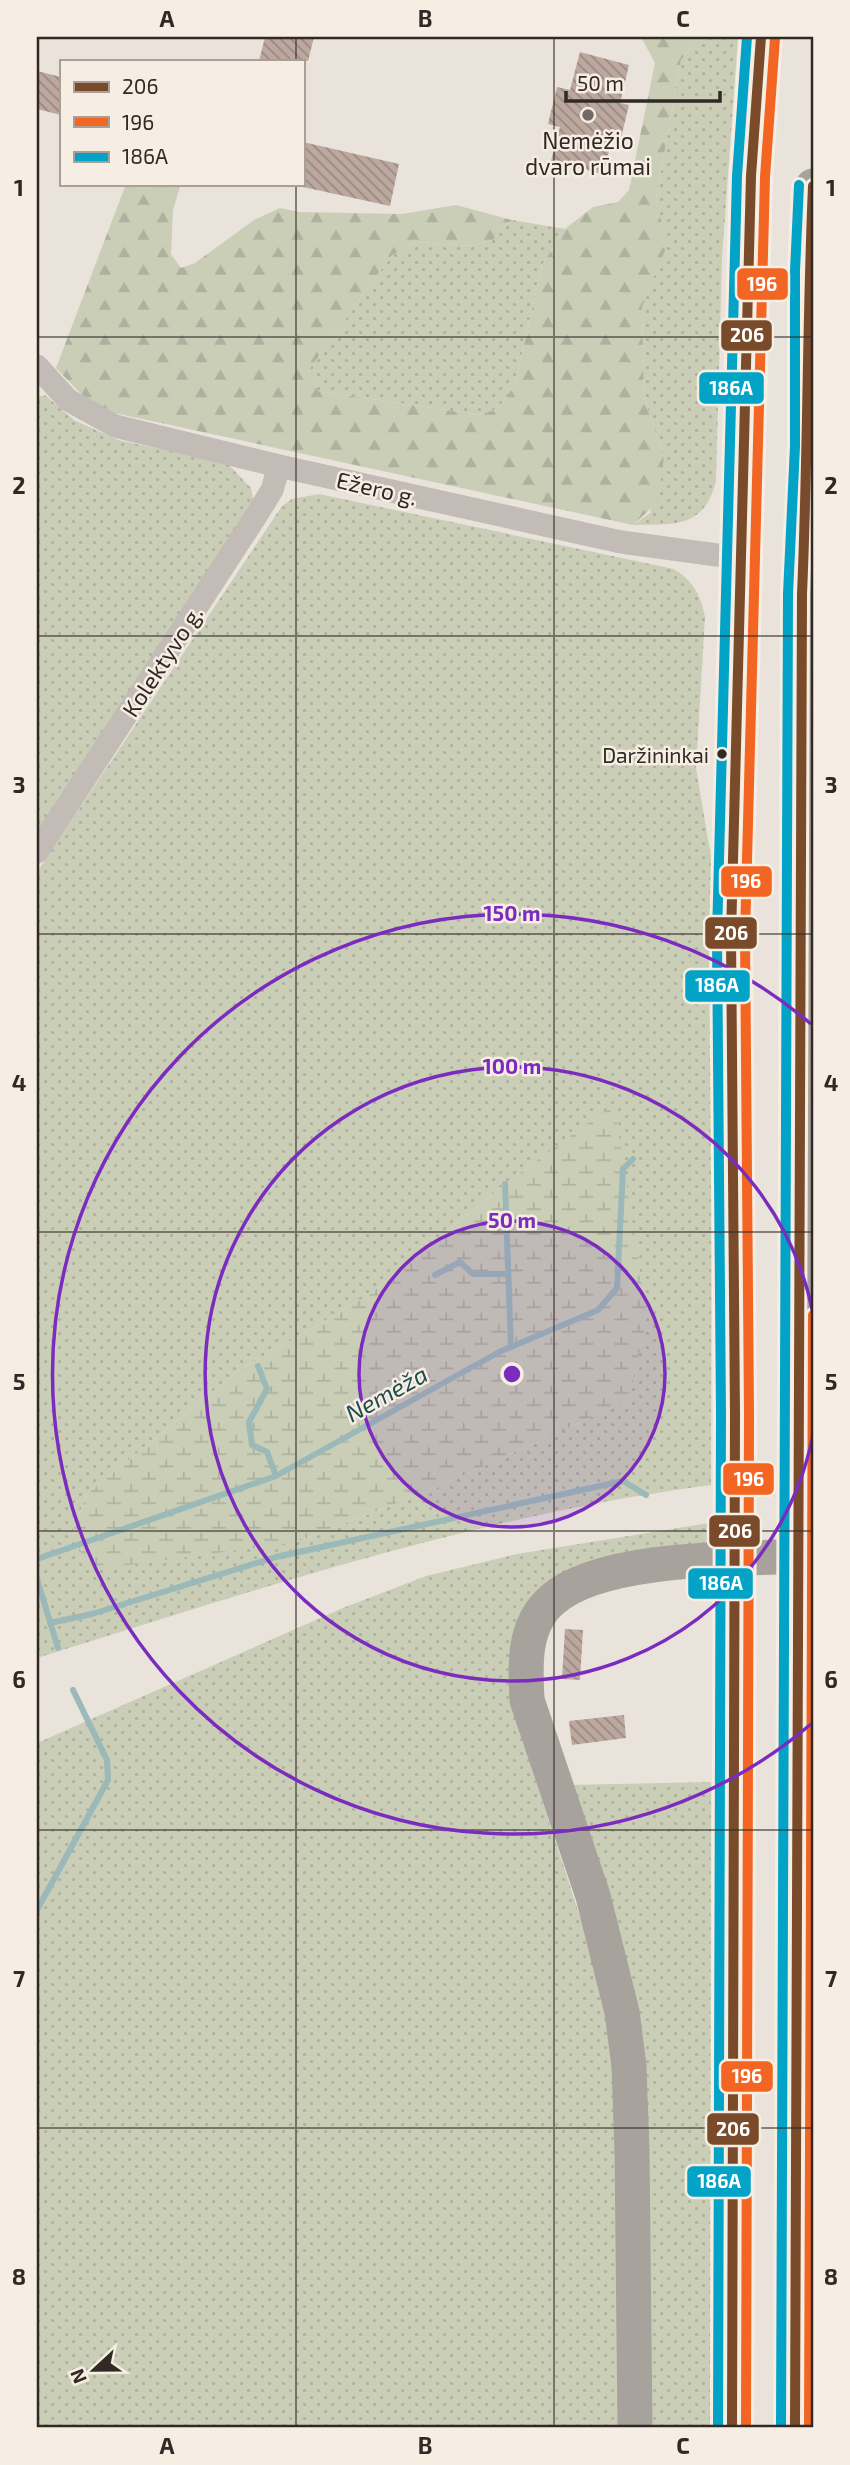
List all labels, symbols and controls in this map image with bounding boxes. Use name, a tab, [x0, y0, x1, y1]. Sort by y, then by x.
text: A	[159, 4, 175, 32]
text: B	[418, 4, 432, 32]
text: C	[676, 4, 690, 32]
legend	[60, 60, 304, 186]
scale bar	[566, 60, 720, 104]
text: 50 m	[577, 70, 624, 95]
text: 206	[122, 73, 158, 98]
marker: Nemėžio dvaro rūmai	[580, 107, 596, 123]
text: 196	[122, 109, 154, 134]
place label: Nemėžio dvaro rūmai	[525, 126, 651, 180]
text: 186A	[122, 143, 168, 168]
text: 1	[14, 173, 24, 201]
text: 1	[826, 173, 836, 201]
line badge: 196	[736, 267, 789, 301]
text: 196	[747, 272, 777, 295]
line badge: 206	[720, 319, 773, 352]
text: 206	[730, 323, 764, 346]
line badge: 186A	[698, 371, 765, 405]
text: 186A	[709, 376, 753, 399]
street label: Ežero g.	[334, 465, 420, 511]
text: 2	[12, 471, 26, 499]
text: 2	[824, 471, 838, 499]
street label: Kolektyvo g.	[116, 600, 208, 722]
place label: Daržininkai	[602, 742, 709, 767]
marker: Daržininkai	[715, 747, 729, 761]
text: 3	[12, 770, 26, 798]
text: 3	[824, 770, 838, 798]
line badge: 196	[720, 865, 773, 898]
text: 196	[731, 869, 761, 892]
text: 150 m	[484, 900, 540, 925]
line badge: 206	[704, 916, 758, 950]
text: 206	[714, 921, 748, 944]
line badge: 186A	[684, 969, 751, 1003]
text: 186A	[695, 973, 739, 996]
text: 100 m	[483, 1053, 541, 1078]
text: 4	[12, 1068, 26, 1096]
text: 4	[824, 1068, 838, 1096]
text: 50 m	[488, 1207, 536, 1232]
water label: Nemėža	[340, 1359, 432, 1427]
centre of rings	[500, 1362, 524, 1386]
text: 5	[13, 1367, 25, 1395]
text: 5	[825, 1367, 837, 1395]
line badge: 196	[722, 1462, 775, 1496]
text: 196	[734, 1467, 764, 1490]
line badge: 206	[708, 1514, 761, 1548]
text: 206	[718, 1519, 752, 1542]
line badge: 186A	[687, 1567, 754, 1600]
text: 186A	[699, 1571, 743, 1594]
text: 6	[12, 1665, 26, 1693]
text: 6	[824, 1665, 838, 1693]
text: 7	[13, 1964, 25, 1992]
text: 7	[825, 1964, 837, 1992]
line badge: 196	[720, 2060, 774, 2093]
text: 196	[732, 2064, 762, 2087]
line badge: 206	[706, 2112, 760, 2146]
text: 206	[716, 2117, 750, 2140]
line badge: 186A	[686, 2165, 752, 2198]
text: 186A	[697, 2169, 741, 2192]
text: 8	[12, 2262, 26, 2290]
text: 8	[824, 2262, 838, 2290]
north arrow	[60, 2336, 130, 2406]
text: N	[65, 2366, 91, 2387]
text: A	[159, 2431, 175, 2459]
text: B	[418, 2431, 432, 2459]
text: C	[676, 2431, 690, 2459]

